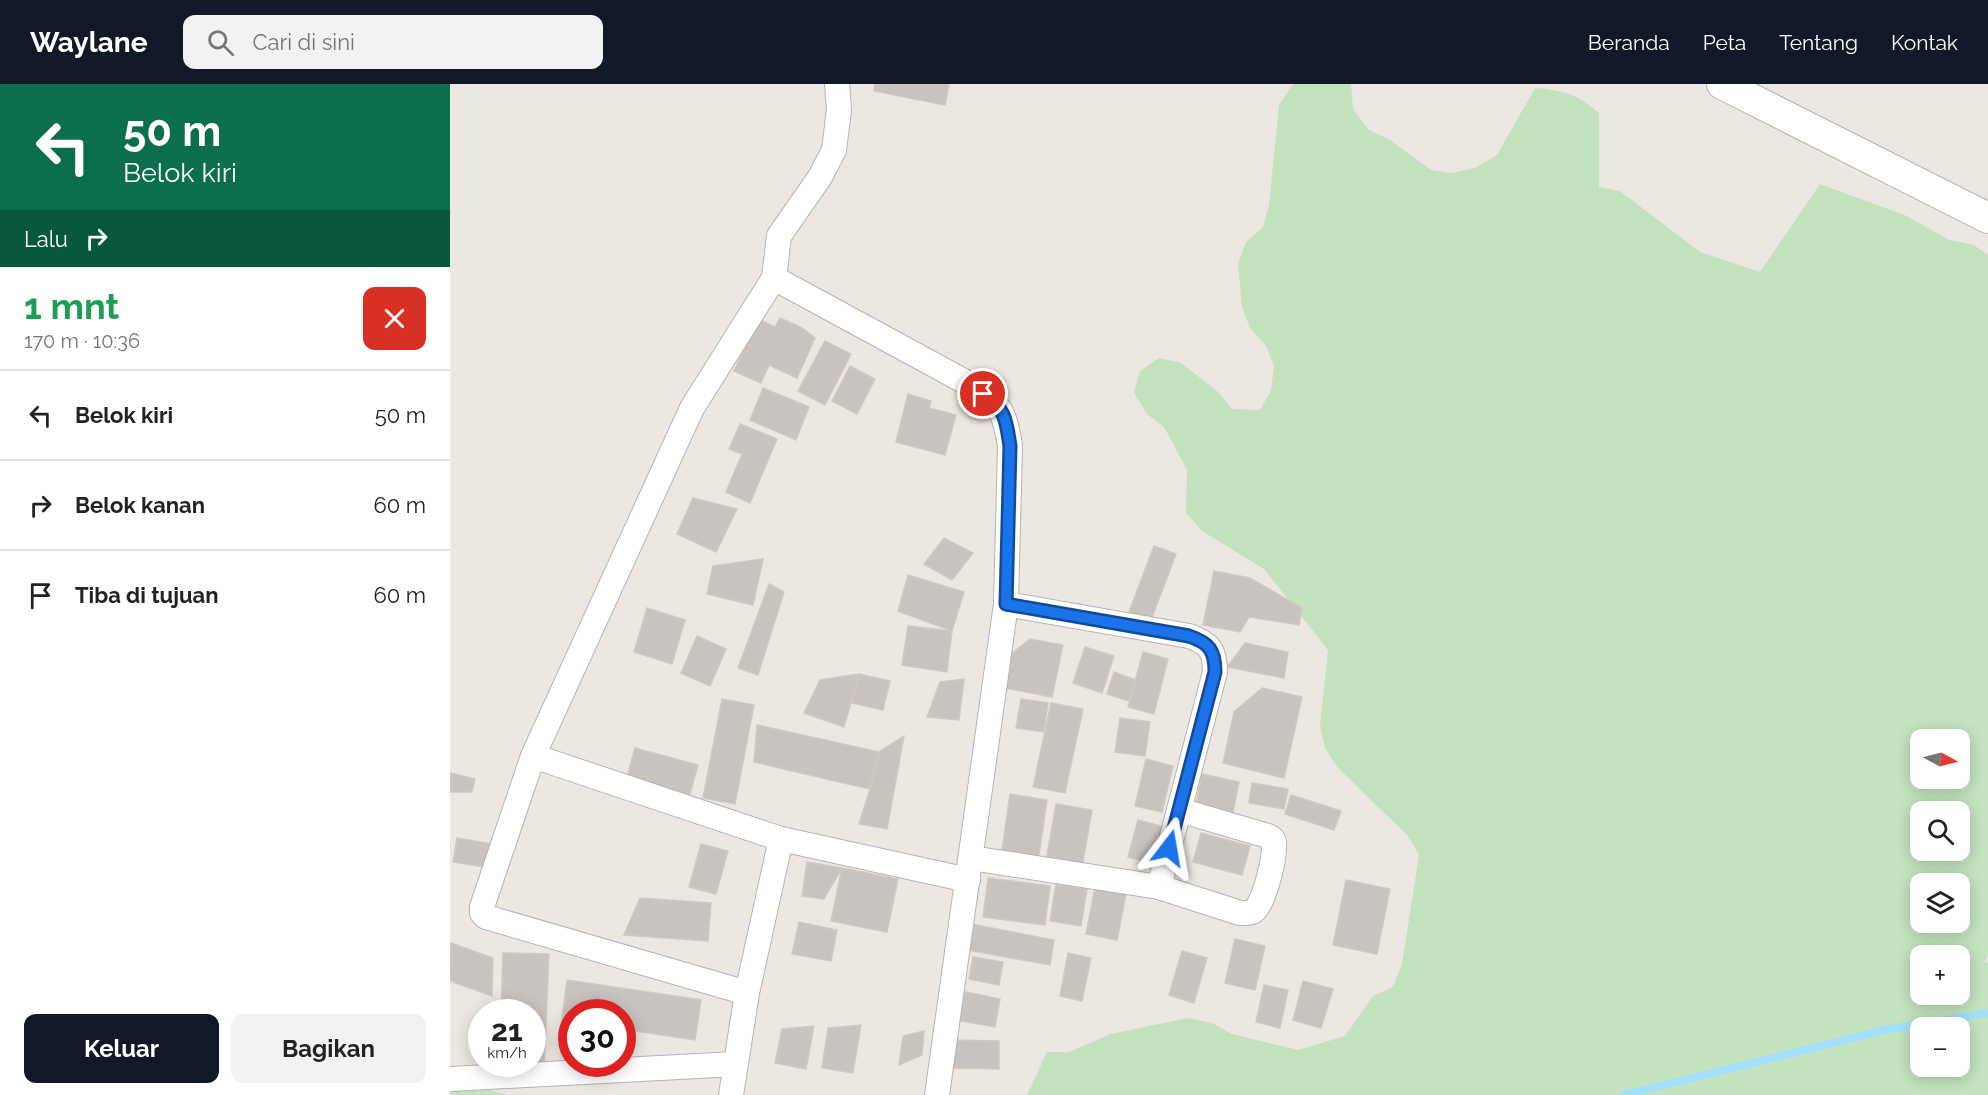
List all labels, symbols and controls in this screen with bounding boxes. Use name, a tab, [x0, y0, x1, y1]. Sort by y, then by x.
search box	[183, 15, 603, 69]
text: Waylane	[30, 26, 147, 59]
icon: search	[204, 26, 237, 59]
text: Cari di sini	[252, 29, 355, 55]
text: Beranda	[1588, 30, 1670, 55]
text: Peta	[1703, 30, 1746, 55]
text: Tentang	[1779, 30, 1858, 55]
text: Kontak	[1891, 30, 1958, 55]
text: 50 m	[123, 107, 221, 156]
icon: left	[24, 108, 102, 186]
text: Belok kiri	[123, 157, 237, 188]
icon: right	[80, 222, 113, 255]
text: Lalu	[24, 226, 68, 252]
text: 1 mnt	[24, 285, 119, 327]
button: close	[363, 287, 426, 350]
text: 170 m · 10:36	[24, 329, 140, 353]
pin	[957, 368, 1008, 419]
icon: arrive	[966, 377, 999, 410]
icon: left	[24, 399, 57, 432]
text: Belok kiri	[75, 402, 173, 428]
text: 50 m	[375, 402, 426, 428]
icon: right	[24, 489, 57, 522]
text: Belok kanan	[75, 492, 205, 518]
text: 60 m	[373, 492, 426, 518]
icon: arrive	[24, 579, 57, 612]
text: Tiba di tujuan	[75, 582, 218, 608]
text: 60 m	[373, 582, 426, 608]
north arrow	[1910, 729, 1970, 789]
map controls	[1910, 729, 1970, 1077]
button: search	[1910, 801, 1970, 861]
position arrow	[1137, 816, 1201, 880]
button: layers	[1910, 873, 1970, 933]
button: +	[1910, 945, 1970, 1005]
speed limit sign: 30	[558, 999, 636, 1077]
text: 21	[491, 1013, 523, 1048]
button: Keluar	[24, 1014, 219, 1083]
button: Bagikan	[231, 1014, 426, 1083]
button: −	[1910, 1017, 1970, 1077]
text: km/h	[487, 1044, 527, 1062]

